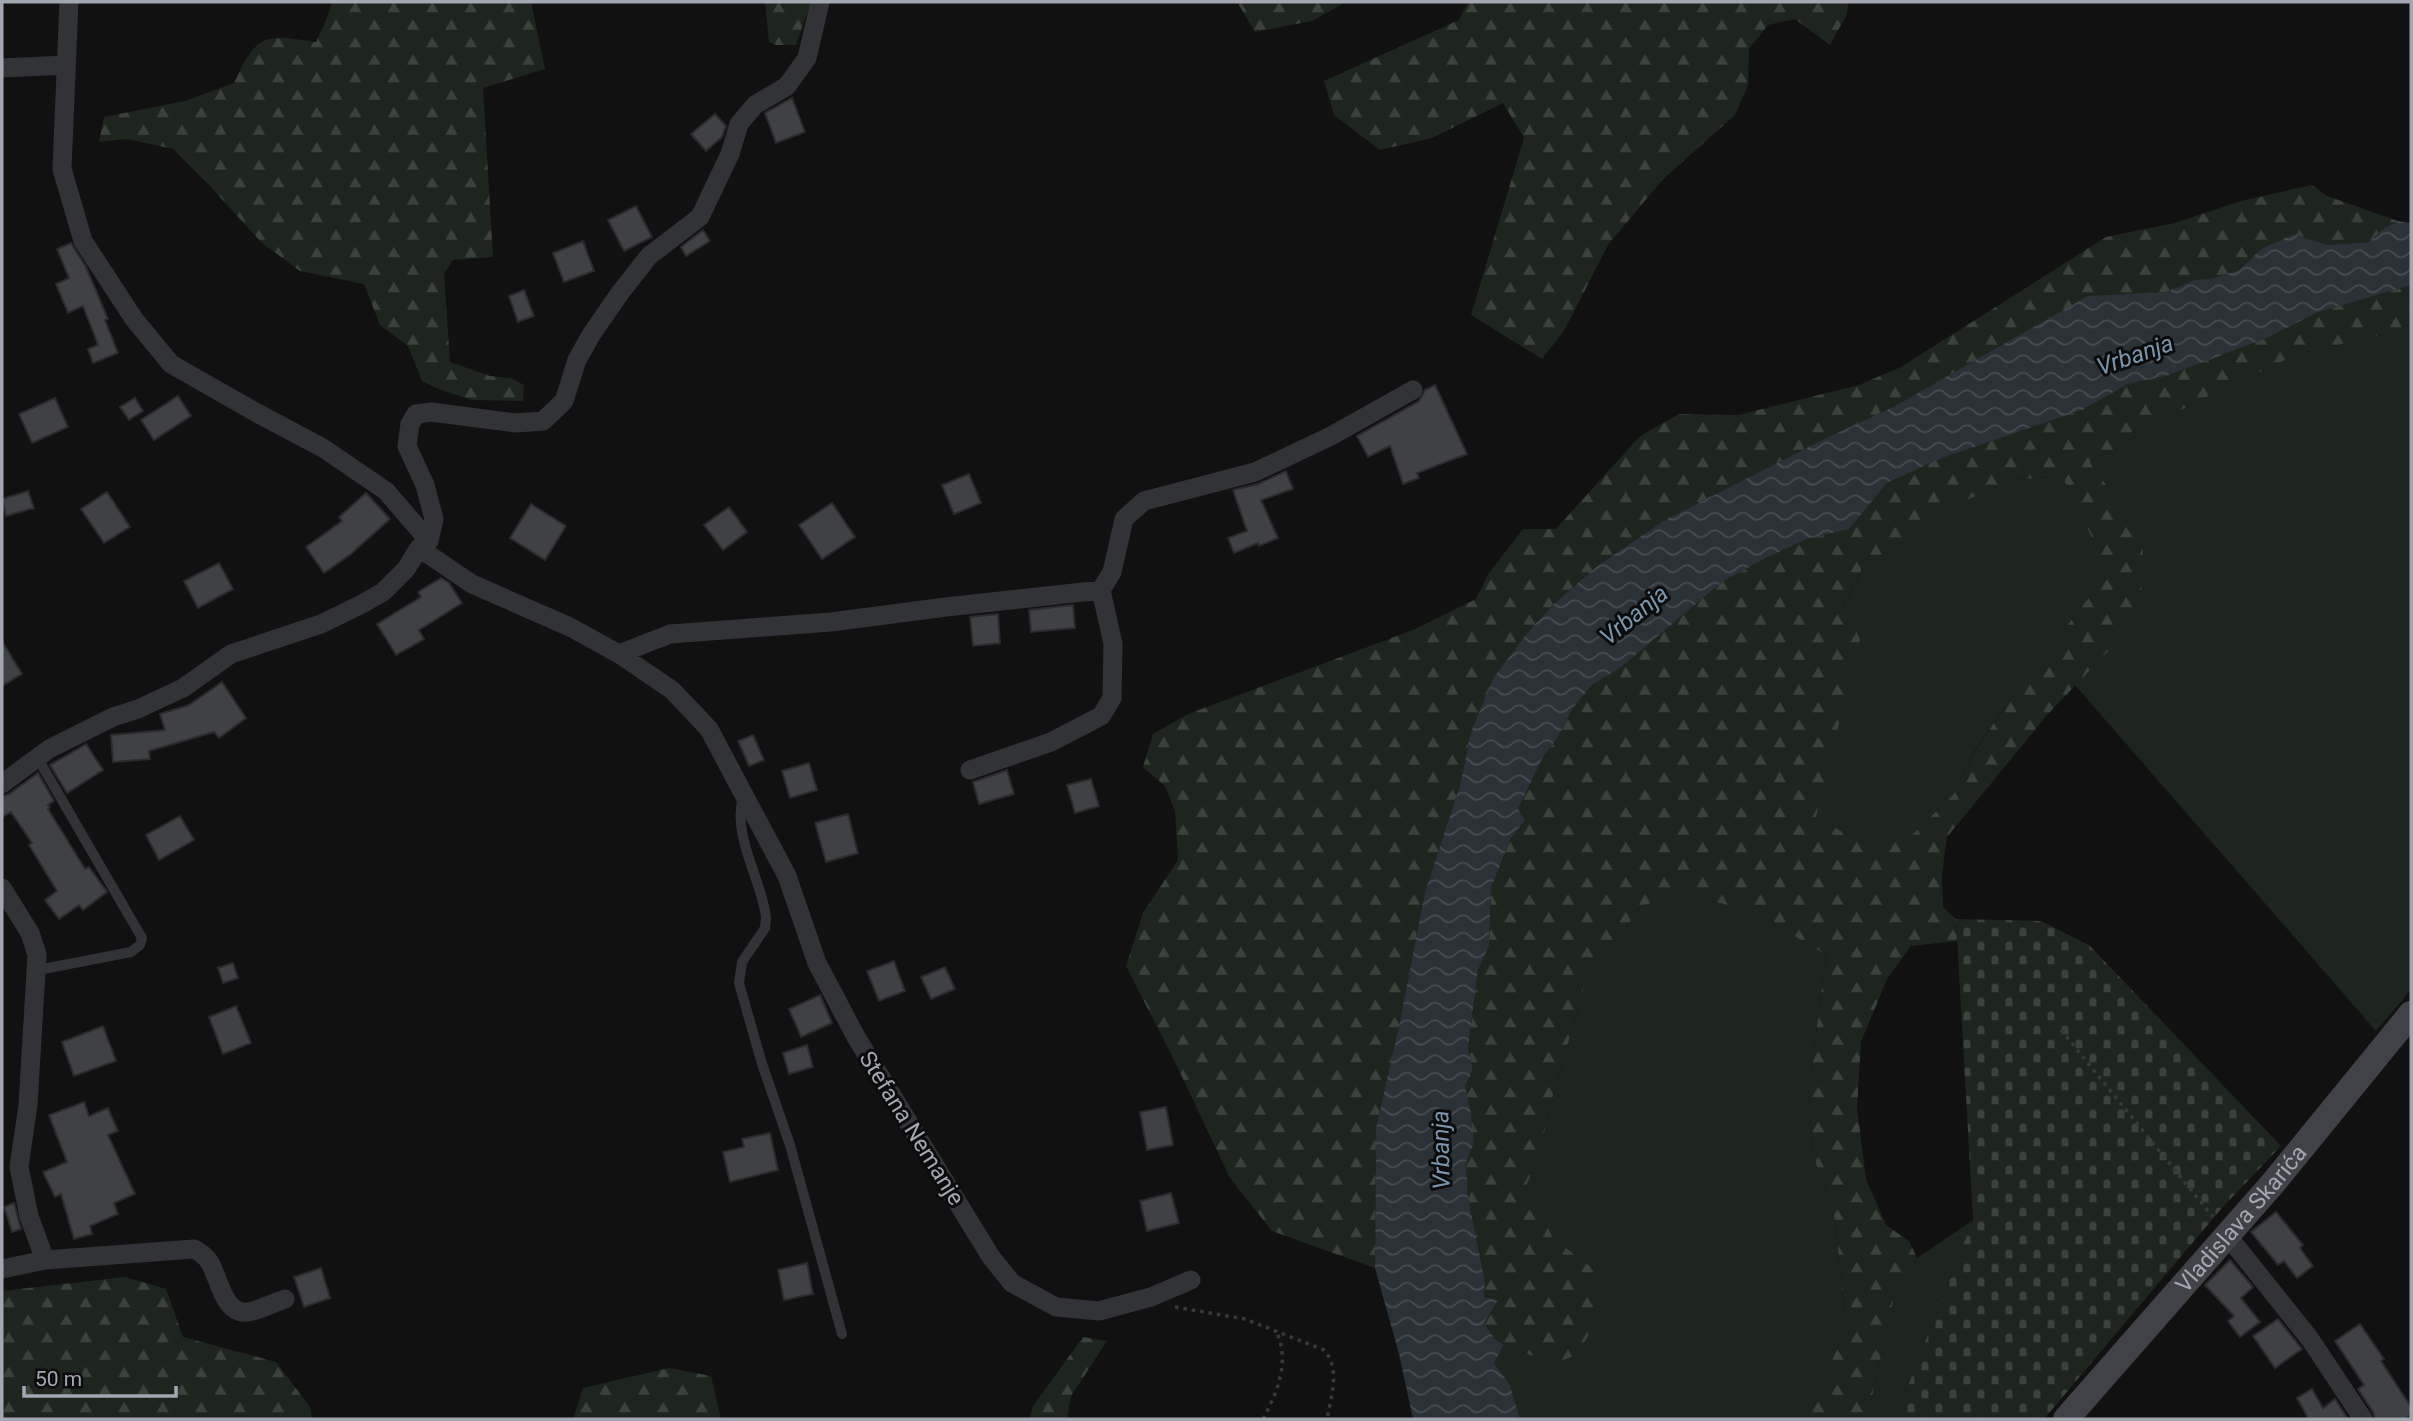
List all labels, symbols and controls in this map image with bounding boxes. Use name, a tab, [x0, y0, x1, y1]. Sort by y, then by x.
water label: Vrbanja	[2093, 329, 2177, 381]
water label: Vrbanja	[1594, 579, 1674, 651]
street label: Stefana Nemanje	[853, 1046, 970, 1210]
water label: Vrbanja	[1426, 1110, 1456, 1190]
street label: Vladislava Skarića	[2170, 1140, 2313, 1298]
scale bar	[24, 1354, 177, 1398]
text: 50 m	[35, 1367, 82, 1391]

